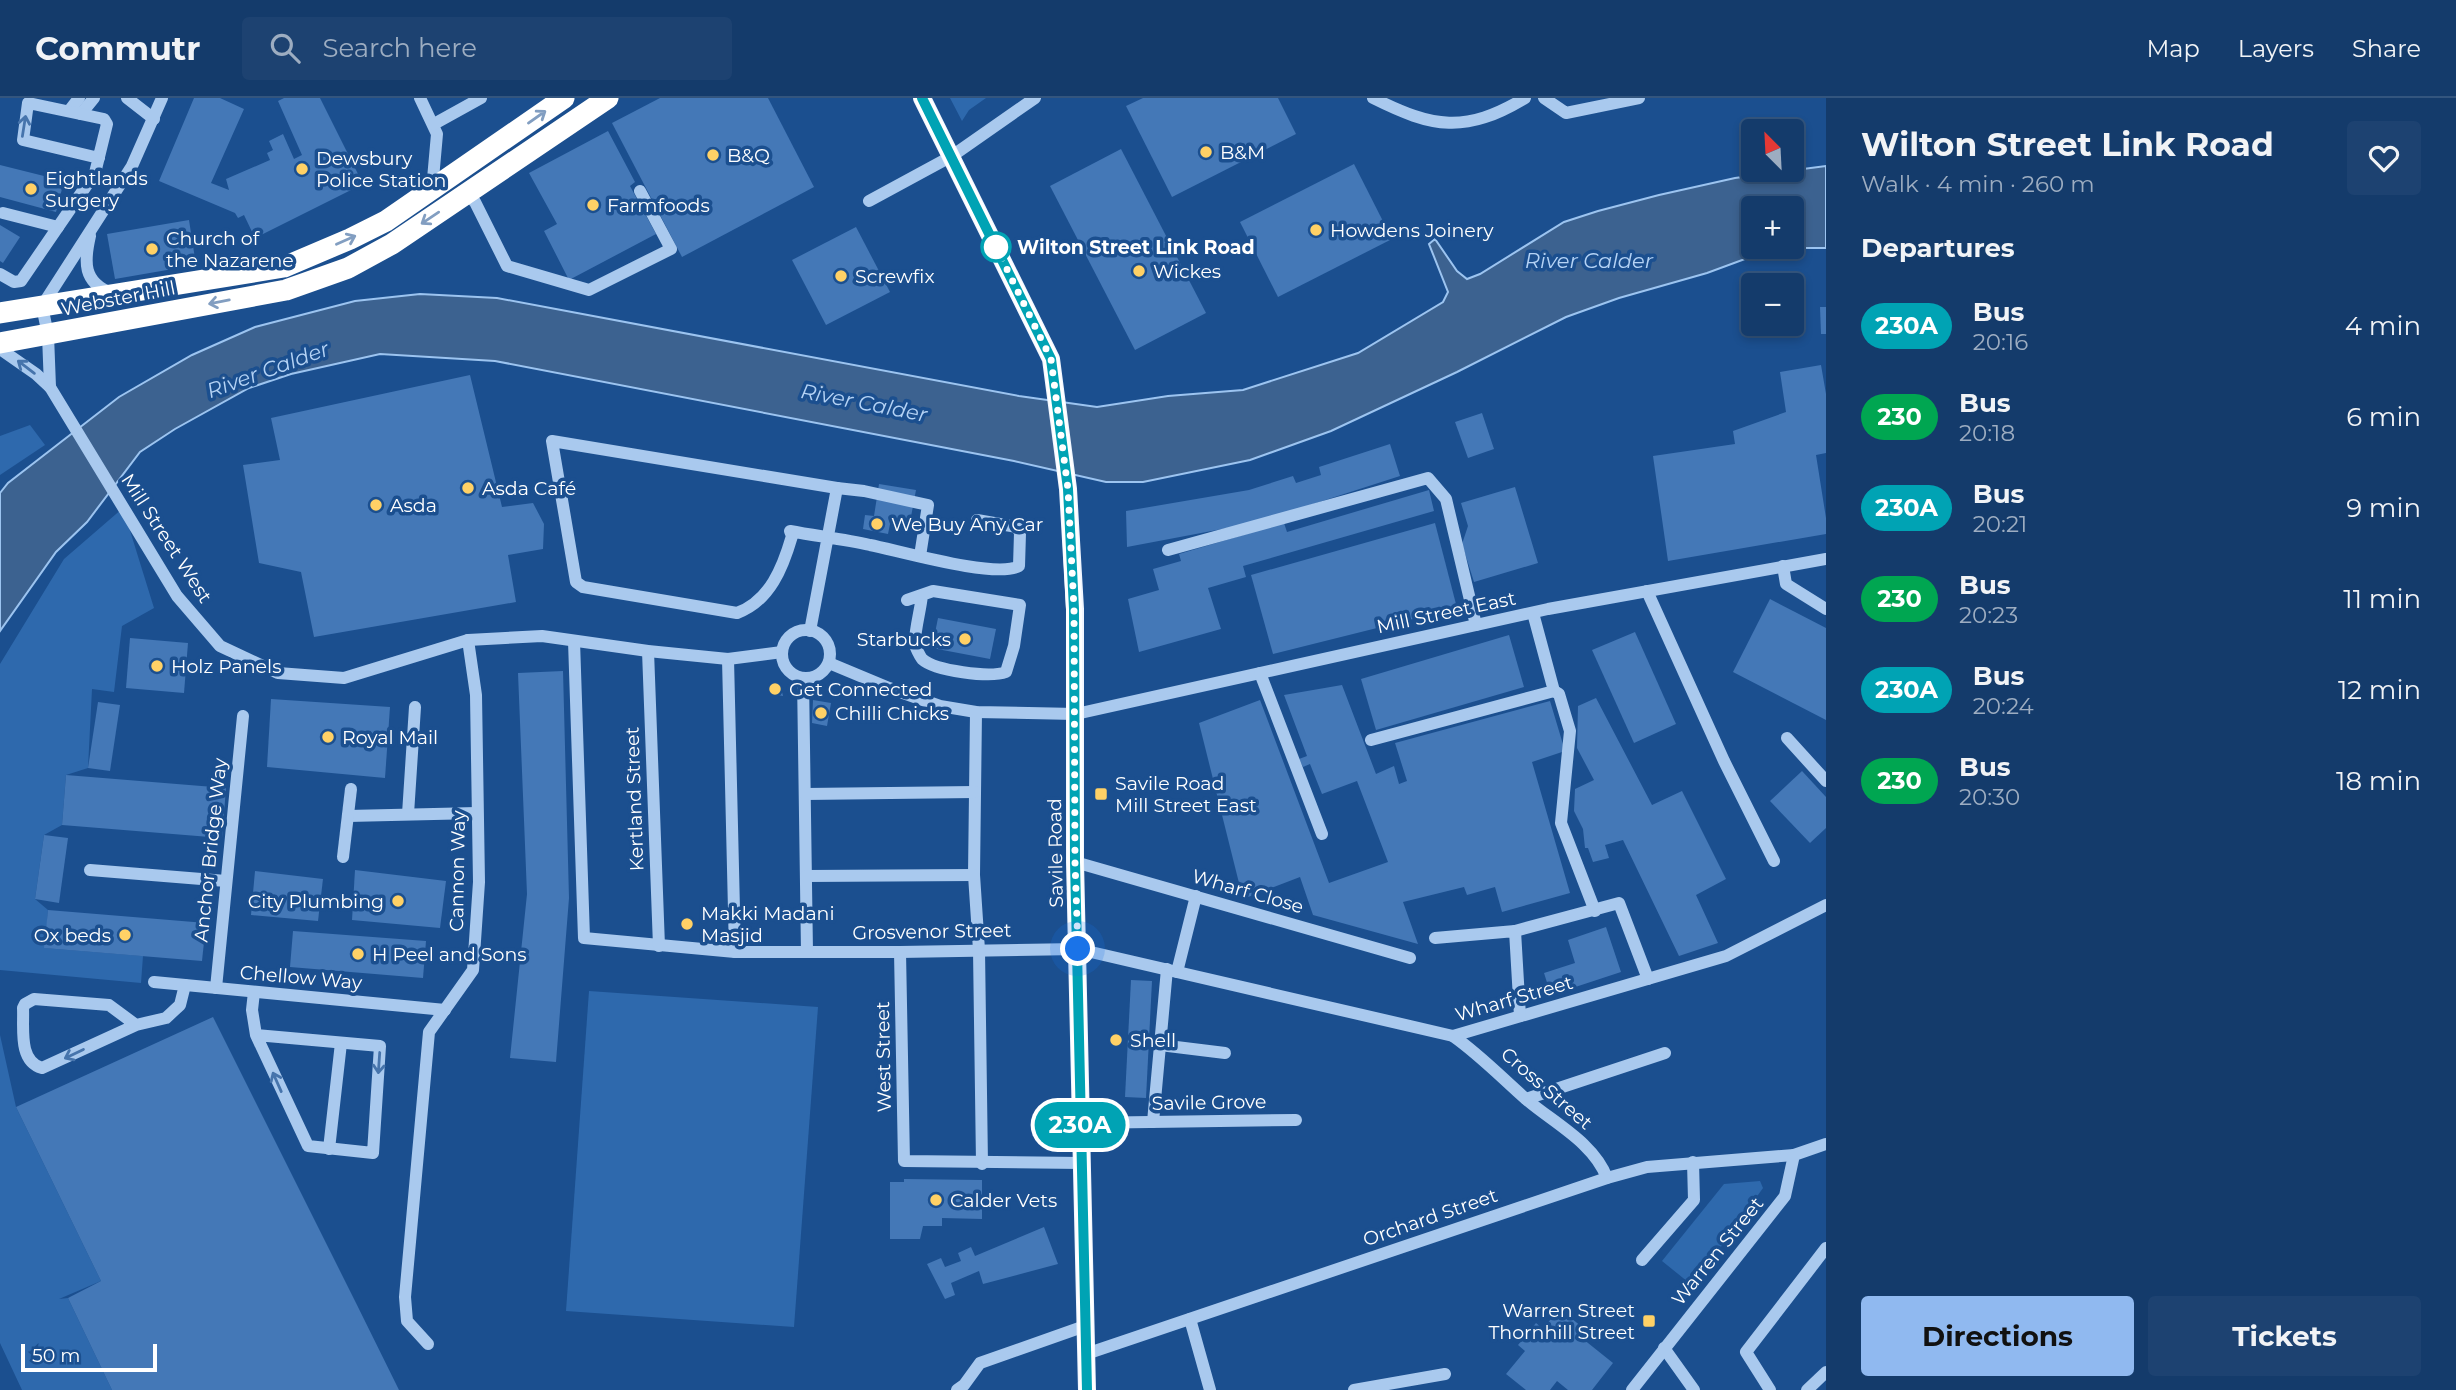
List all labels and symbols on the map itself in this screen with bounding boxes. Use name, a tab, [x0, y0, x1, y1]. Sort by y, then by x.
one-way arrow	[527, 110, 546, 124]
one-way arrow	[18, 115, 31, 138]
north arrow	[1741, 119, 1804, 182]
place label: B&M	[1220, 141, 1265, 164]
place label: B&Q	[727, 144, 770, 167]
marker: B&M	[1198, 144, 1214, 160]
place label: Dewsbury Police Station	[316, 147, 446, 192]
marker: B&Q	[705, 147, 721, 163]
marker: Dewsbury Police Station	[294, 161, 310, 177]
place label: Eightlands Surgery	[45, 167, 148, 212]
marker: Eightlands Surgery	[23, 181, 39, 197]
place label: Farmfoods	[607, 194, 710, 217]
marker: Farmfoods	[585, 197, 601, 213]
one-way arrow	[421, 211, 440, 225]
place label: Howdens Joinery	[1330, 219, 1494, 242]
marker: Howdens Joinery	[1308, 222, 1324, 238]
place label: Church of the Nazarene	[166, 227, 294, 272]
marker: Wilton Street Link Road	[981, 232, 1011, 262]
one-way arrow	[335, 233, 357, 246]
place label: Wilton Street Link Road	[1017, 236, 1255, 259]
marker: Church of the Nazarene	[144, 241, 160, 257]
water label: River Calder	[1525, 248, 1654, 273]
place label: Wickes	[1153, 260, 1221, 283]
marker: Wickes	[1131, 263, 1147, 279]
place label: Screwfix	[855, 265, 935, 288]
marker: Screwfix	[833, 268, 849, 284]
street label: Webster Hill	[59, 276, 177, 321]
one-way arrow	[208, 296, 231, 310]
water label: River Calder	[203, 336, 333, 403]
one-way arrow	[17, 359, 36, 374]
water label: River Calder	[799, 378, 930, 427]
street label: Mill Street West	[116, 469, 217, 607]
place label: Asda Café	[482, 477, 576, 500]
marker: Asda Café	[460, 480, 476, 496]
place label: Asda	[390, 494, 437, 517]
marker: Asda	[368, 497, 384, 513]
place label: We Buy Any Car	[891, 513, 1043, 536]
marker: We Buy Any Car	[869, 516, 885, 532]
street label: Mill Street East	[1374, 586, 1518, 638]
place label: Starbucks	[857, 628, 951, 651]
marker: Starbucks	[957, 631, 973, 647]
place label: Holz Panels	[171, 655, 281, 678]
marker: Holz Panels	[149, 658, 165, 674]
place label: Get Connected	[789, 678, 933, 701]
marker: Get Connected	[767, 681, 783, 697]
place label: Chilli Chicks	[835, 702, 949, 725]
marker: Chilli Chicks	[813, 705, 829, 721]
place label: Royal Mail	[342, 726, 438, 749]
street label: Kertland Street	[620, 726, 649, 872]
marker: Royal Mail	[320, 729, 336, 745]
street label: Anchor Bridge Way	[189, 756, 232, 943]
place label: Savile Road Mill Street East	[1115, 772, 1257, 817]
marker: Savile Road Mill Street East	[1093, 786, 1109, 802]
street label: Savile Road	[1043, 798, 1068, 908]
street label: Cannon Way	[445, 810, 470, 932]
street label: Wharf Close	[1189, 865, 1306, 918]
place label: City Plumbing	[248, 890, 384, 913]
marker: City Plumbing	[390, 893, 406, 909]
place label: Makki Madani Masjid	[701, 902, 835, 947]
marker: Makki Madani Masjid	[679, 916, 695, 932]
street label: Grosvenor Street	[852, 919, 1012, 944]
place label: Ox beds	[34, 924, 111, 947]
marker: Ox beds	[117, 927, 133, 943]
your location	[1060, 931, 1095, 966]
place label: H Peel and Sons	[372, 943, 527, 966]
marker: H Peel and Sons	[350, 946, 366, 962]
street label: Chellow Way	[239, 961, 364, 994]
street label: Wharf Street	[1453, 971, 1576, 1026]
street label: West Street	[871, 1001, 896, 1113]
place label: Shell	[1130, 1029, 1176, 1052]
marker: Shell	[1108, 1032, 1124, 1048]
street label: Cross Street	[1496, 1042, 1597, 1135]
one-way arrow	[64, 1047, 85, 1061]
one-way arrow	[372, 1051, 385, 1073]
one-way arrow	[270, 1072, 283, 1093]
street label: Savile Grove	[1151, 1090, 1267, 1115]
line badge: 230A	[1031, 1102, 1129, 1148]
street label: Orchard Street	[1360, 1184, 1501, 1251]
place label: Calder Vets	[950, 1189, 1057, 1212]
marker: Calder Vets	[928, 1192, 944, 1208]
street label: Warren Street	[1667, 1192, 1768, 1310]
place label: Warren Street Thornhill Street	[1488, 1299, 1635, 1344]
marker: Warren Street Thornhill Street	[1641, 1313, 1657, 1329]
scale bar	[21, 1341, 158, 1373]

